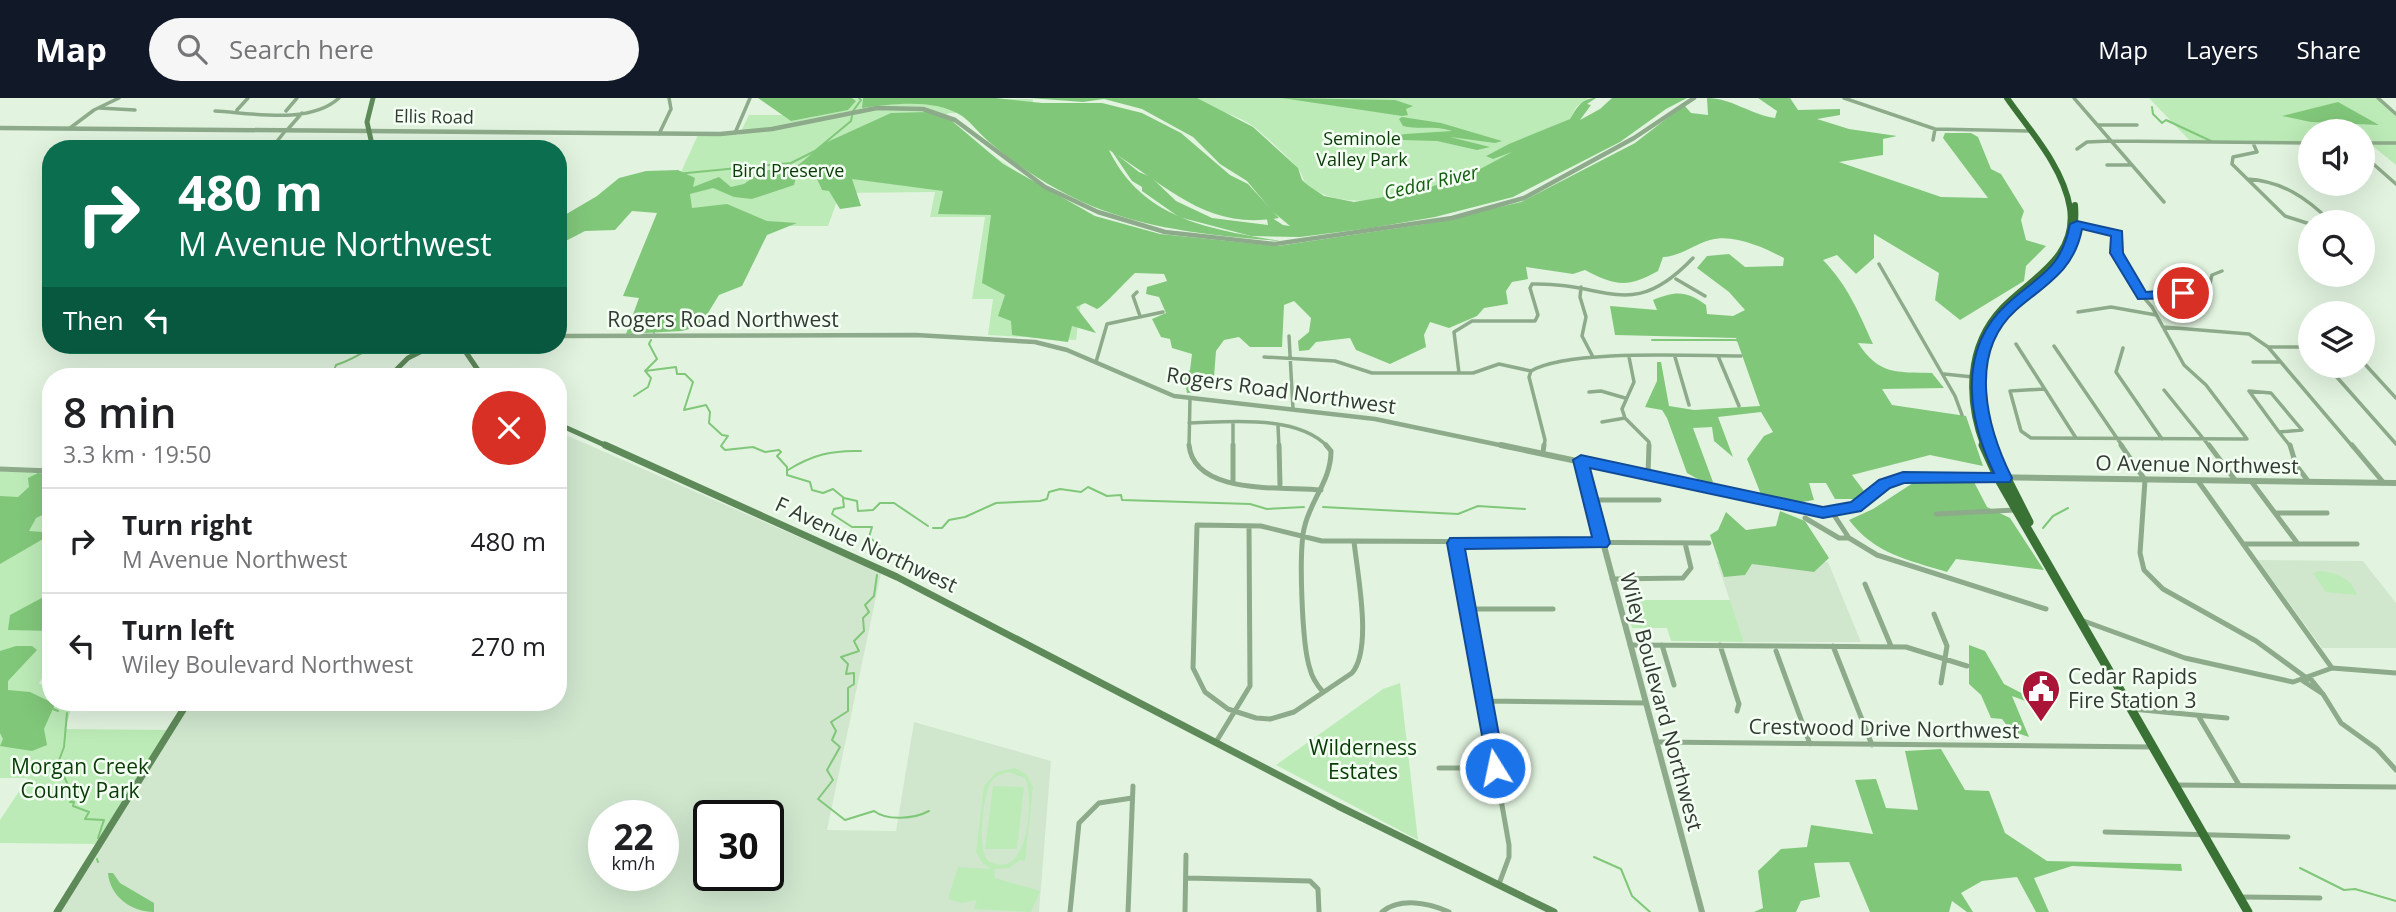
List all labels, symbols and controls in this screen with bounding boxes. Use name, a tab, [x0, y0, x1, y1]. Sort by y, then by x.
search box	[149, 18, 639, 81]
text: Map	[35, 27, 107, 72]
icon: search	[173, 30, 211, 68]
text: Search here	[229, 31, 374, 67]
text: Map	[2098, 33, 2148, 66]
text: Layers	[2186, 33, 2259, 66]
text: Share	[2297, 33, 2361, 66]
street label: Ellis Road	[394, 103, 474, 129]
map controls	[2298, 119, 2375, 378]
button: sound	[2298, 119, 2375, 196]
park label: Seminole Valley Park	[1316, 126, 1408, 171]
park label: Bird Preserve	[732, 158, 844, 182]
water label: Cedar River	[1381, 158, 1482, 205]
text: 480 m	[178, 159, 323, 225]
icon: right	[63, 168, 154, 259]
button: search	[2298, 210, 2375, 287]
text: M Avenue Northwest	[178, 222, 492, 265]
pin	[2153, 263, 2213, 323]
icon: arrive	[2164, 274, 2202, 312]
icon: left	[138, 301, 176, 339]
button: layers	[2298, 301, 2375, 378]
text: Then	[63, 302, 124, 338]
street label: Rogers Road Northwest	[607, 305, 839, 333]
street label: Rogers Road Northwest	[1165, 360, 1398, 420]
text: 8 min	[63, 383, 176, 440]
button: close	[472, 391, 546, 465]
text: 3.3 km · 19:50	[63, 438, 211, 470]
street label: O Avenue Northwest	[2095, 448, 2299, 480]
street label: F Avenue Northwest	[771, 490, 962, 599]
text: Turn right	[122, 507, 253, 543]
icon: right	[63, 522, 101, 560]
text: 480 m	[471, 523, 546, 559]
text: M Avenue Northwest	[122, 543, 347, 575]
street label: Wiley Boulevard Northwest	[1614, 570, 1710, 834]
text: Turn left	[122, 612, 234, 648]
icon: left	[63, 627, 101, 665]
text: 270 m	[471, 628, 546, 664]
text: Wiley Boulevard Northwest	[122, 648, 413, 680]
place label: Cedar Rapids Fire Station 3	[2068, 662, 2197, 714]
public building icon: Cedar Rapids Fire Station 3	[2020, 668, 2062, 723]
street label: Crestwood Drive Northwest	[1748, 712, 2020, 744]
position arrow	[1458, 731, 1532, 805]
park label: Wilderness Estates	[1309, 733, 1417, 785]
park label: Morgan Creek County Park	[11, 752, 149, 804]
speed limit sign: 30	[693, 800, 784, 891]
text: 22	[613, 813, 654, 860]
text: km/h	[612, 851, 655, 875]

